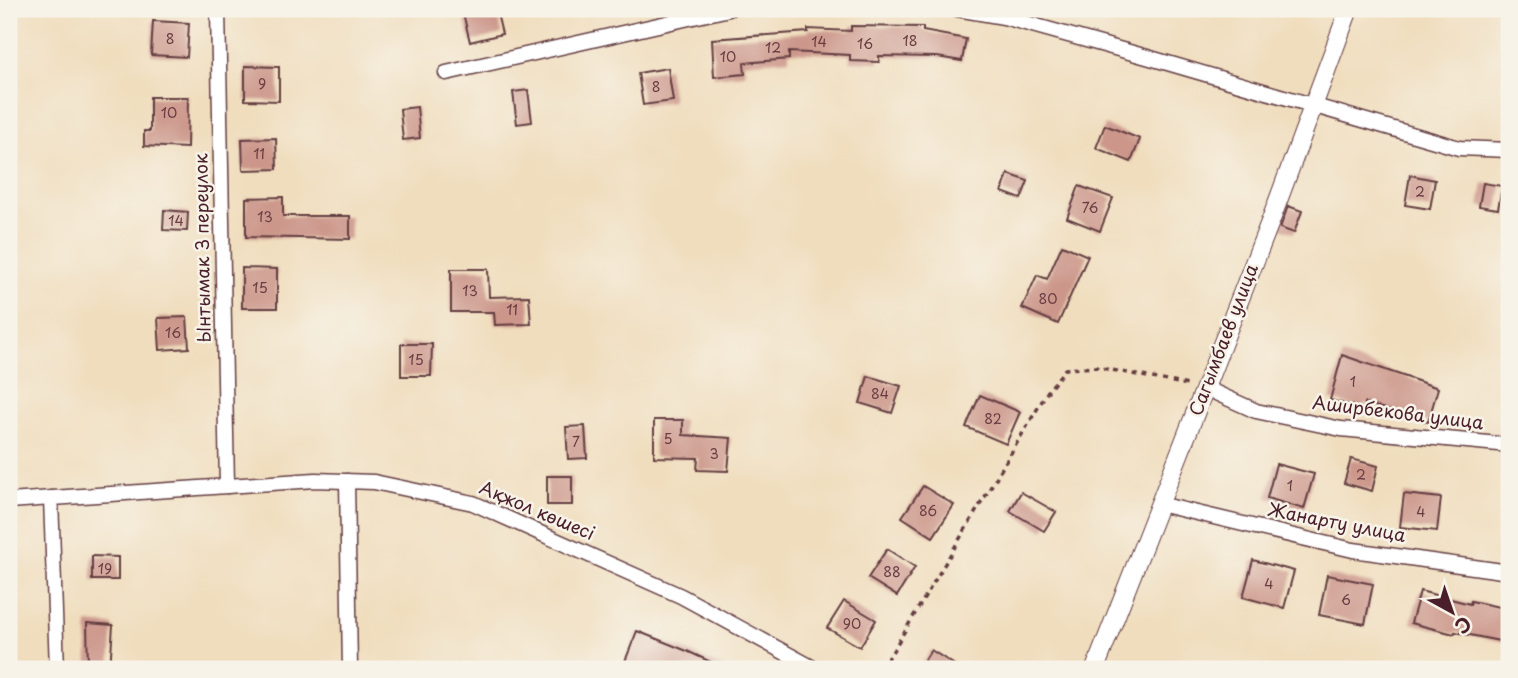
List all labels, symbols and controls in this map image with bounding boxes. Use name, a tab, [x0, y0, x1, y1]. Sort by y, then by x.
house number: 8	[166, 28, 174, 49]
house number: 18	[902, 30, 918, 51]
house number: 14	[811, 31, 827, 52]
house number: 16	[857, 33, 873, 54]
house number: 12	[765, 37, 781, 58]
house number: 10	[720, 46, 736, 67]
house number: 9	[258, 73, 266, 94]
house number: 8	[652, 76, 660, 97]
house number: 10	[161, 102, 177, 123]
house number: 11	[253, 143, 265, 164]
street label: Ынтымак 3 переулок	[186, 153, 217, 343]
house number: 2	[1415, 181, 1425, 202]
house number: 76	[1082, 197, 1099, 218]
house number: 13	[257, 206, 273, 227]
house number: 14	[168, 210, 184, 231]
street label: Сагымбаев улица	[1181, 259, 1264, 419]
house number: 15	[252, 277, 268, 298]
house number: 13	[462, 280, 478, 301]
house number: 80	[1039, 288, 1057, 309]
house number: 11	[506, 299, 518, 320]
house number: 16	[165, 322, 181, 343]
house number: 15	[408, 349, 424, 370]
house number: 1	[1350, 371, 1356, 392]
house number: 84	[871, 383, 889, 404]
street label: Аширбекова улица	[1311, 388, 1486, 435]
house number: 82	[984, 408, 1002, 429]
house number: 5	[663, 428, 673, 449]
house number: 7	[572, 431, 580, 452]
house number: 3	[709, 443, 719, 464]
house number: 2	[1356, 464, 1366, 485]
street label: Ақжол көшесі	[476, 473, 599, 546]
house number: 1	[1287, 475, 1293, 496]
street label: Жанарту улица	[1265, 495, 1409, 548]
house number: 86	[919, 500, 937, 521]
house number: 4	[1416, 501, 1426, 522]
house number: 19	[98, 558, 112, 579]
house number: 88	[883, 561, 901, 582]
house number: 4	[1264, 573, 1274, 594]
north arrow	[1416, 576, 1486, 646]
house number: 6	[1341, 589, 1351, 610]
text: С	[1449, 610, 1478, 641]
house number: 90	[843, 613, 861, 634]

